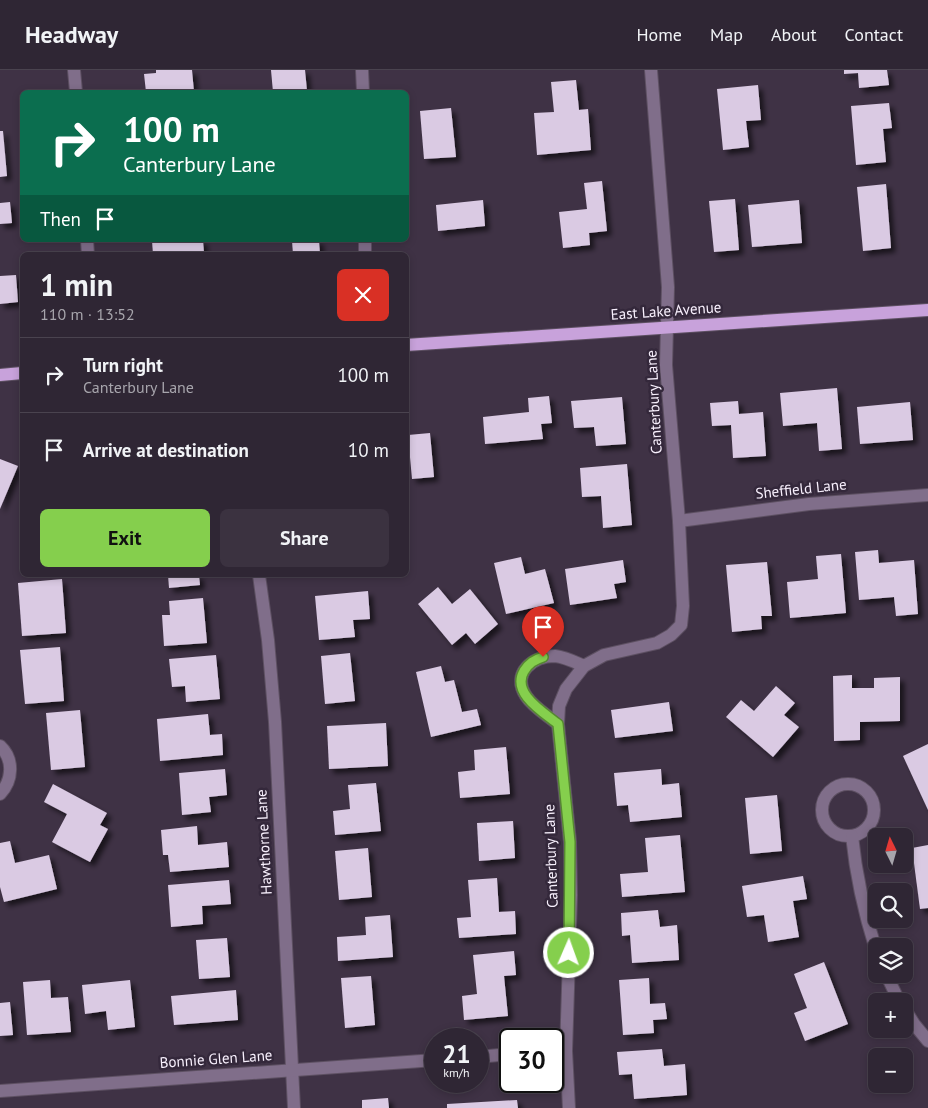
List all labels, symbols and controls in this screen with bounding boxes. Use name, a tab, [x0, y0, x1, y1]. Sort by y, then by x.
text: Headway	[25, 19, 118, 50]
text: Home	[636, 23, 682, 46]
text: Map	[710, 23, 743, 46]
text: About	[771, 23, 817, 46]
text: Contact	[845, 23, 903, 46]
text: 100 m	[123, 106, 220, 152]
icon: right	[40, 110, 105, 175]
text: Canterbury Lane	[123, 150, 276, 178]
icon: arrive	[91, 205, 119, 233]
text: Then	[40, 207, 81, 231]
text: 1 min	[40, 265, 113, 304]
button: close	[337, 269, 389, 321]
street label: East Lake Avenue	[610, 297, 722, 324]
text: 110 m · 13:52	[40, 304, 135, 324]
street label: Canterbury Lane	[641, 350, 666, 454]
text: Turn right	[83, 353, 163, 377]
icon: right	[40, 361, 68, 389]
text: 100 m	[337, 363, 389, 387]
text: Canterbury Lane	[83, 377, 194, 397]
icon: arrive	[40, 436, 68, 464]
text: Arrive at destination	[83, 438, 249, 462]
text: 10 m	[348, 438, 389, 462]
street label: Sheffield Lane	[754, 474, 847, 503]
button: Exit	[40, 509, 210, 567]
button: Share	[220, 509, 389, 567]
pin	[522, 606, 564, 657]
icon: arrive	[529, 613, 557, 641]
street label: Hawthorne Lane	[251, 789, 276, 895]
street label: Canterbury Lane	[539, 804, 562, 908]
north arrow	[868, 828, 912, 872]
map controls	[868, 828, 913, 1093]
button: search	[868, 883, 913, 928]
position arrow	[542, 926, 594, 978]
button: layers	[868, 938, 913, 983]
button: +	[868, 993, 913, 1038]
speed limit sign: 30	[499, 1028, 564, 1093]
text: 21	[442, 1038, 471, 1070]
street label: Bonnie Glen Lane	[159, 1045, 273, 1072]
button: −	[868, 1048, 913, 1093]
text: km/h	[443, 1065, 470, 1080]

